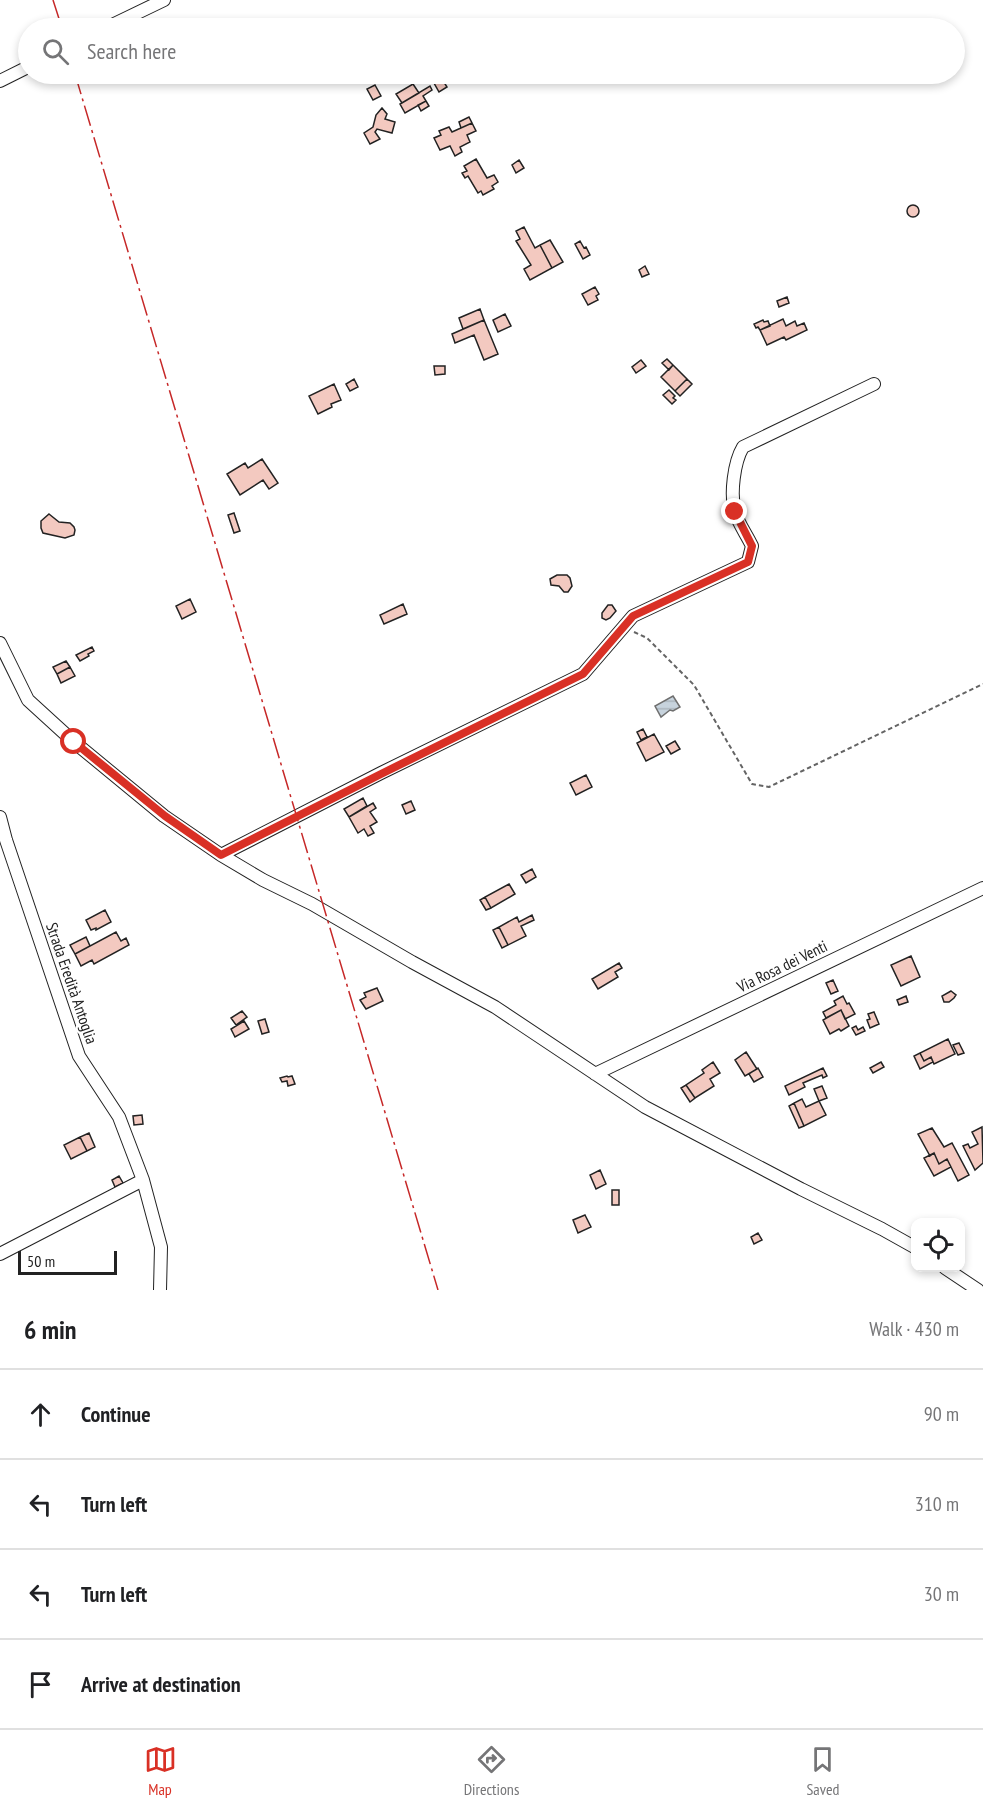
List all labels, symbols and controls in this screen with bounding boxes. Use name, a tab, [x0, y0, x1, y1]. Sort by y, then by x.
search box	[18, 18, 965, 84]
icon: search	[39, 35, 72, 68]
text: Search here	[87, 37, 176, 65]
route end	[721, 498, 747, 524]
route start	[60, 728, 86, 754]
street label: Strada Eredità Antoglia	[42, 920, 102, 1046]
street label: Via Rosa dei Venti	[733, 936, 830, 997]
map controls	[911, 1218, 965, 1272]
button: locate	[911, 1218, 965, 1272]
scale bar	[18, 1248, 117, 1276]
text: 50 m	[27, 1251, 55, 1271]
text: 6 min	[24, 1313, 77, 1346]
text: Walk · 430 m	[869, 1316, 959, 1342]
icon: ahead	[24, 1398, 57, 1431]
text: Continue	[81, 1400, 151, 1428]
text: 90 m	[924, 1401, 959, 1427]
icon: left	[24, 1488, 57, 1521]
text: Turn left	[81, 1490, 147, 1518]
text: 310 m	[915, 1491, 959, 1517]
icon: left	[24, 1578, 57, 1611]
text: Turn left	[81, 1580, 147, 1608]
text: 30 m	[924, 1581, 959, 1607]
icon: arrive	[24, 1668, 57, 1701]
text: Arrive at destination	[81, 1670, 241, 1698]
tab: Map	[144, 1743, 177, 1799]
tab: Directions	[464, 1743, 519, 1799]
tab: Saved	[806, 1743, 839, 1799]

